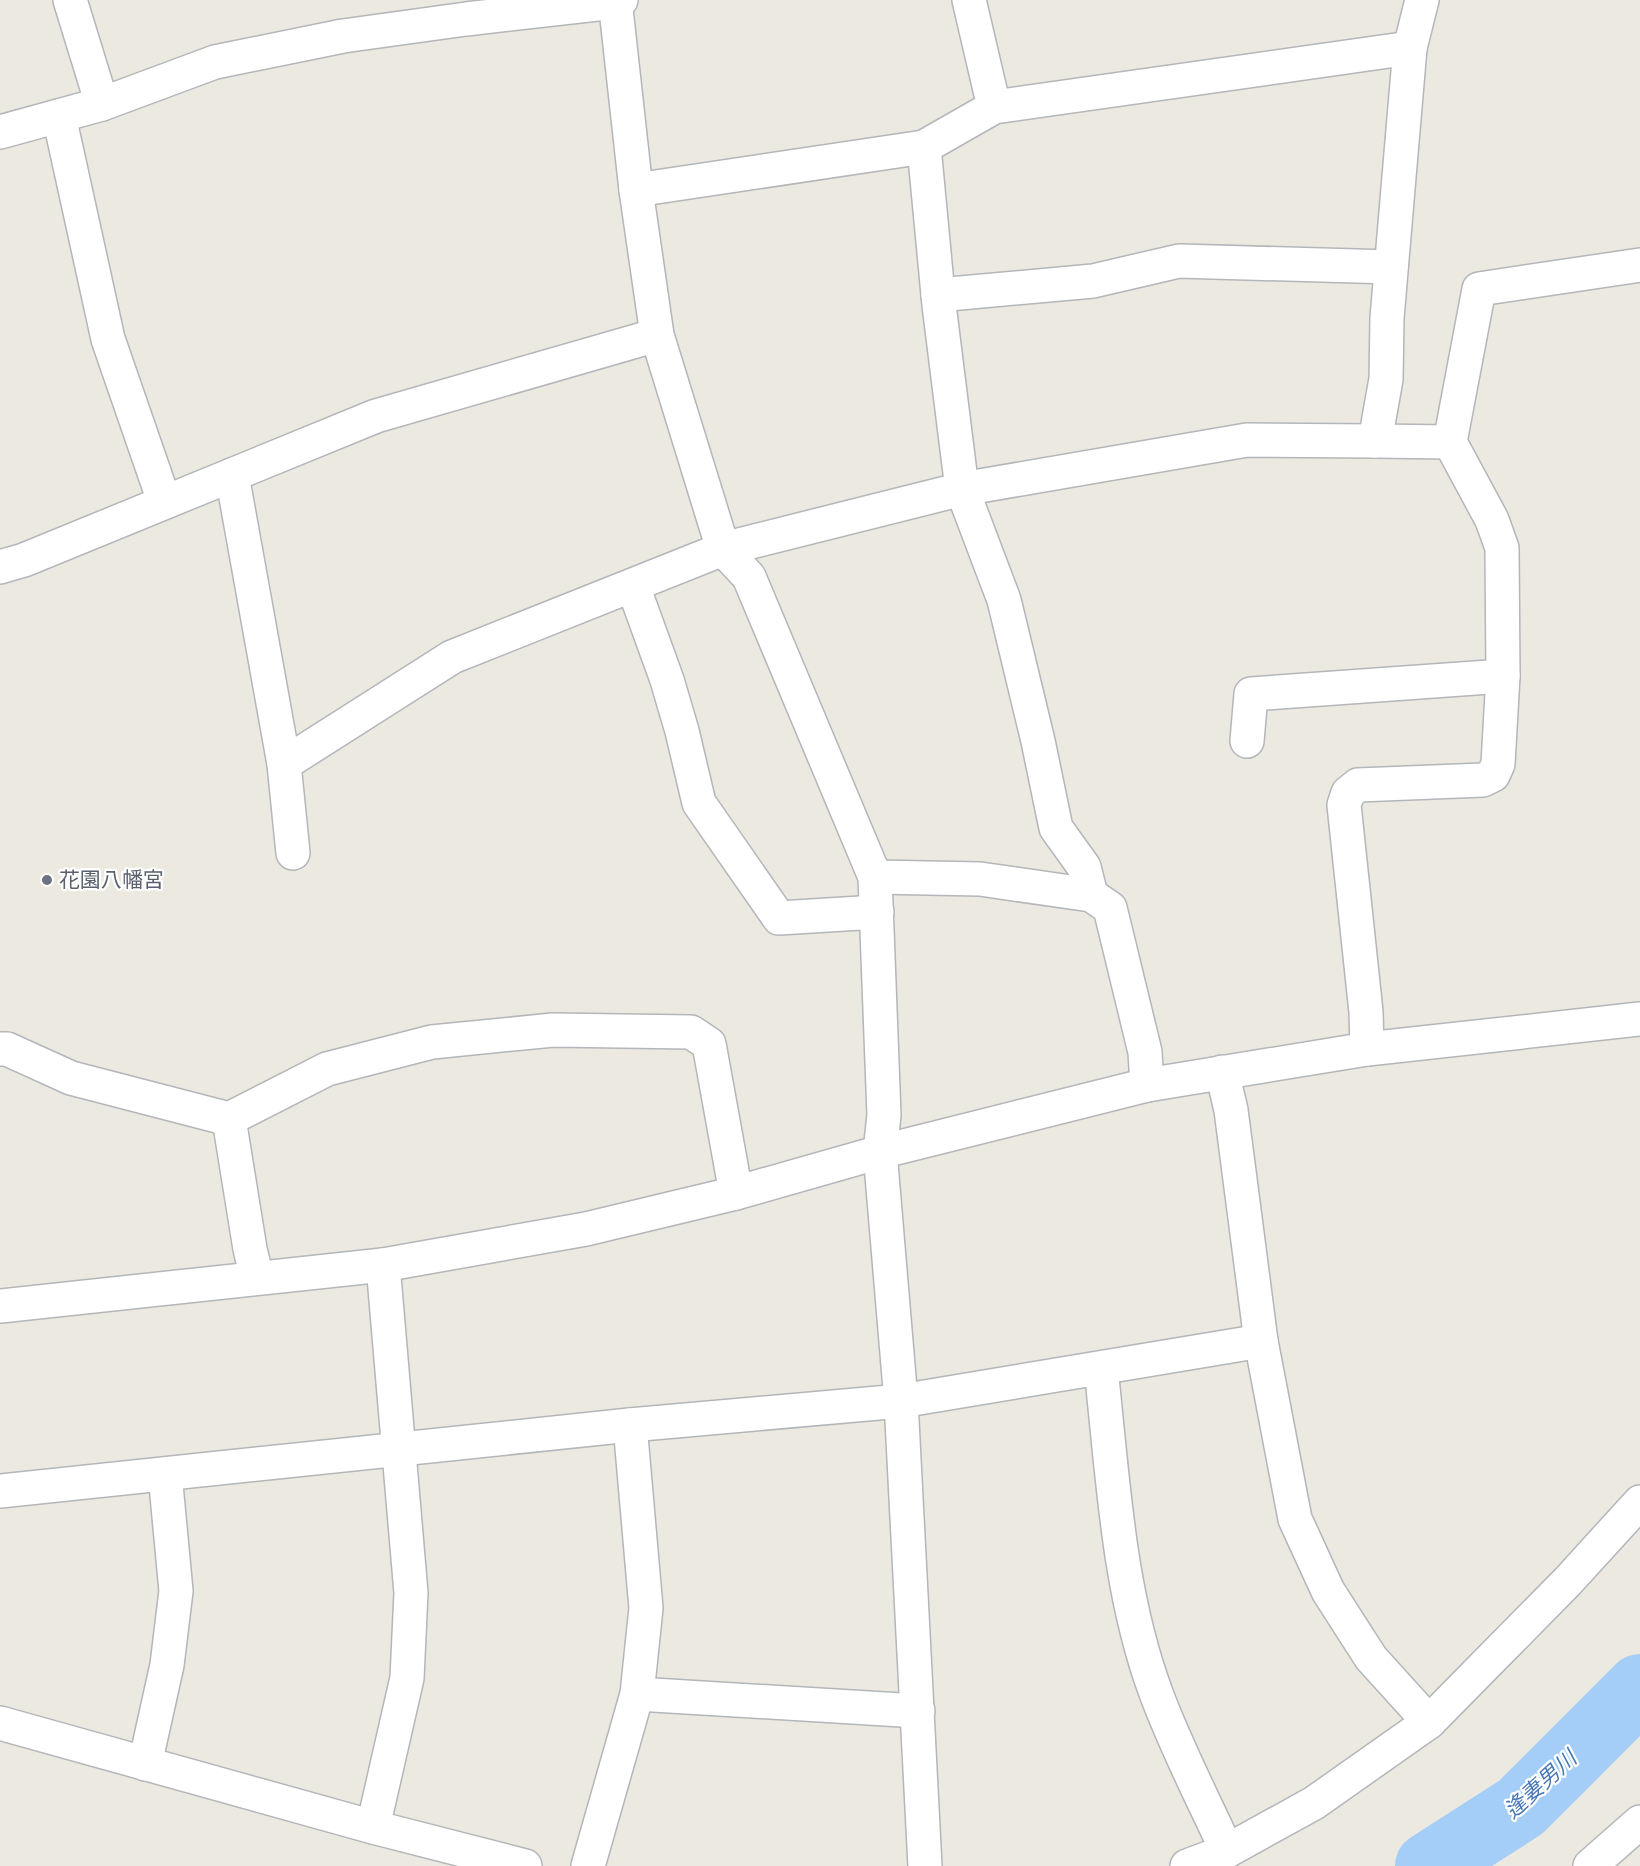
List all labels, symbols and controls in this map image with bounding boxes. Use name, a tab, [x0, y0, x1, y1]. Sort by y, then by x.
place label: 花園八幡宮	[59, 866, 164, 893]
marker: 花園八幡宮	[40, 873, 54, 887]
water label: 逢妻男川	[1498, 1743, 1584, 1824]

